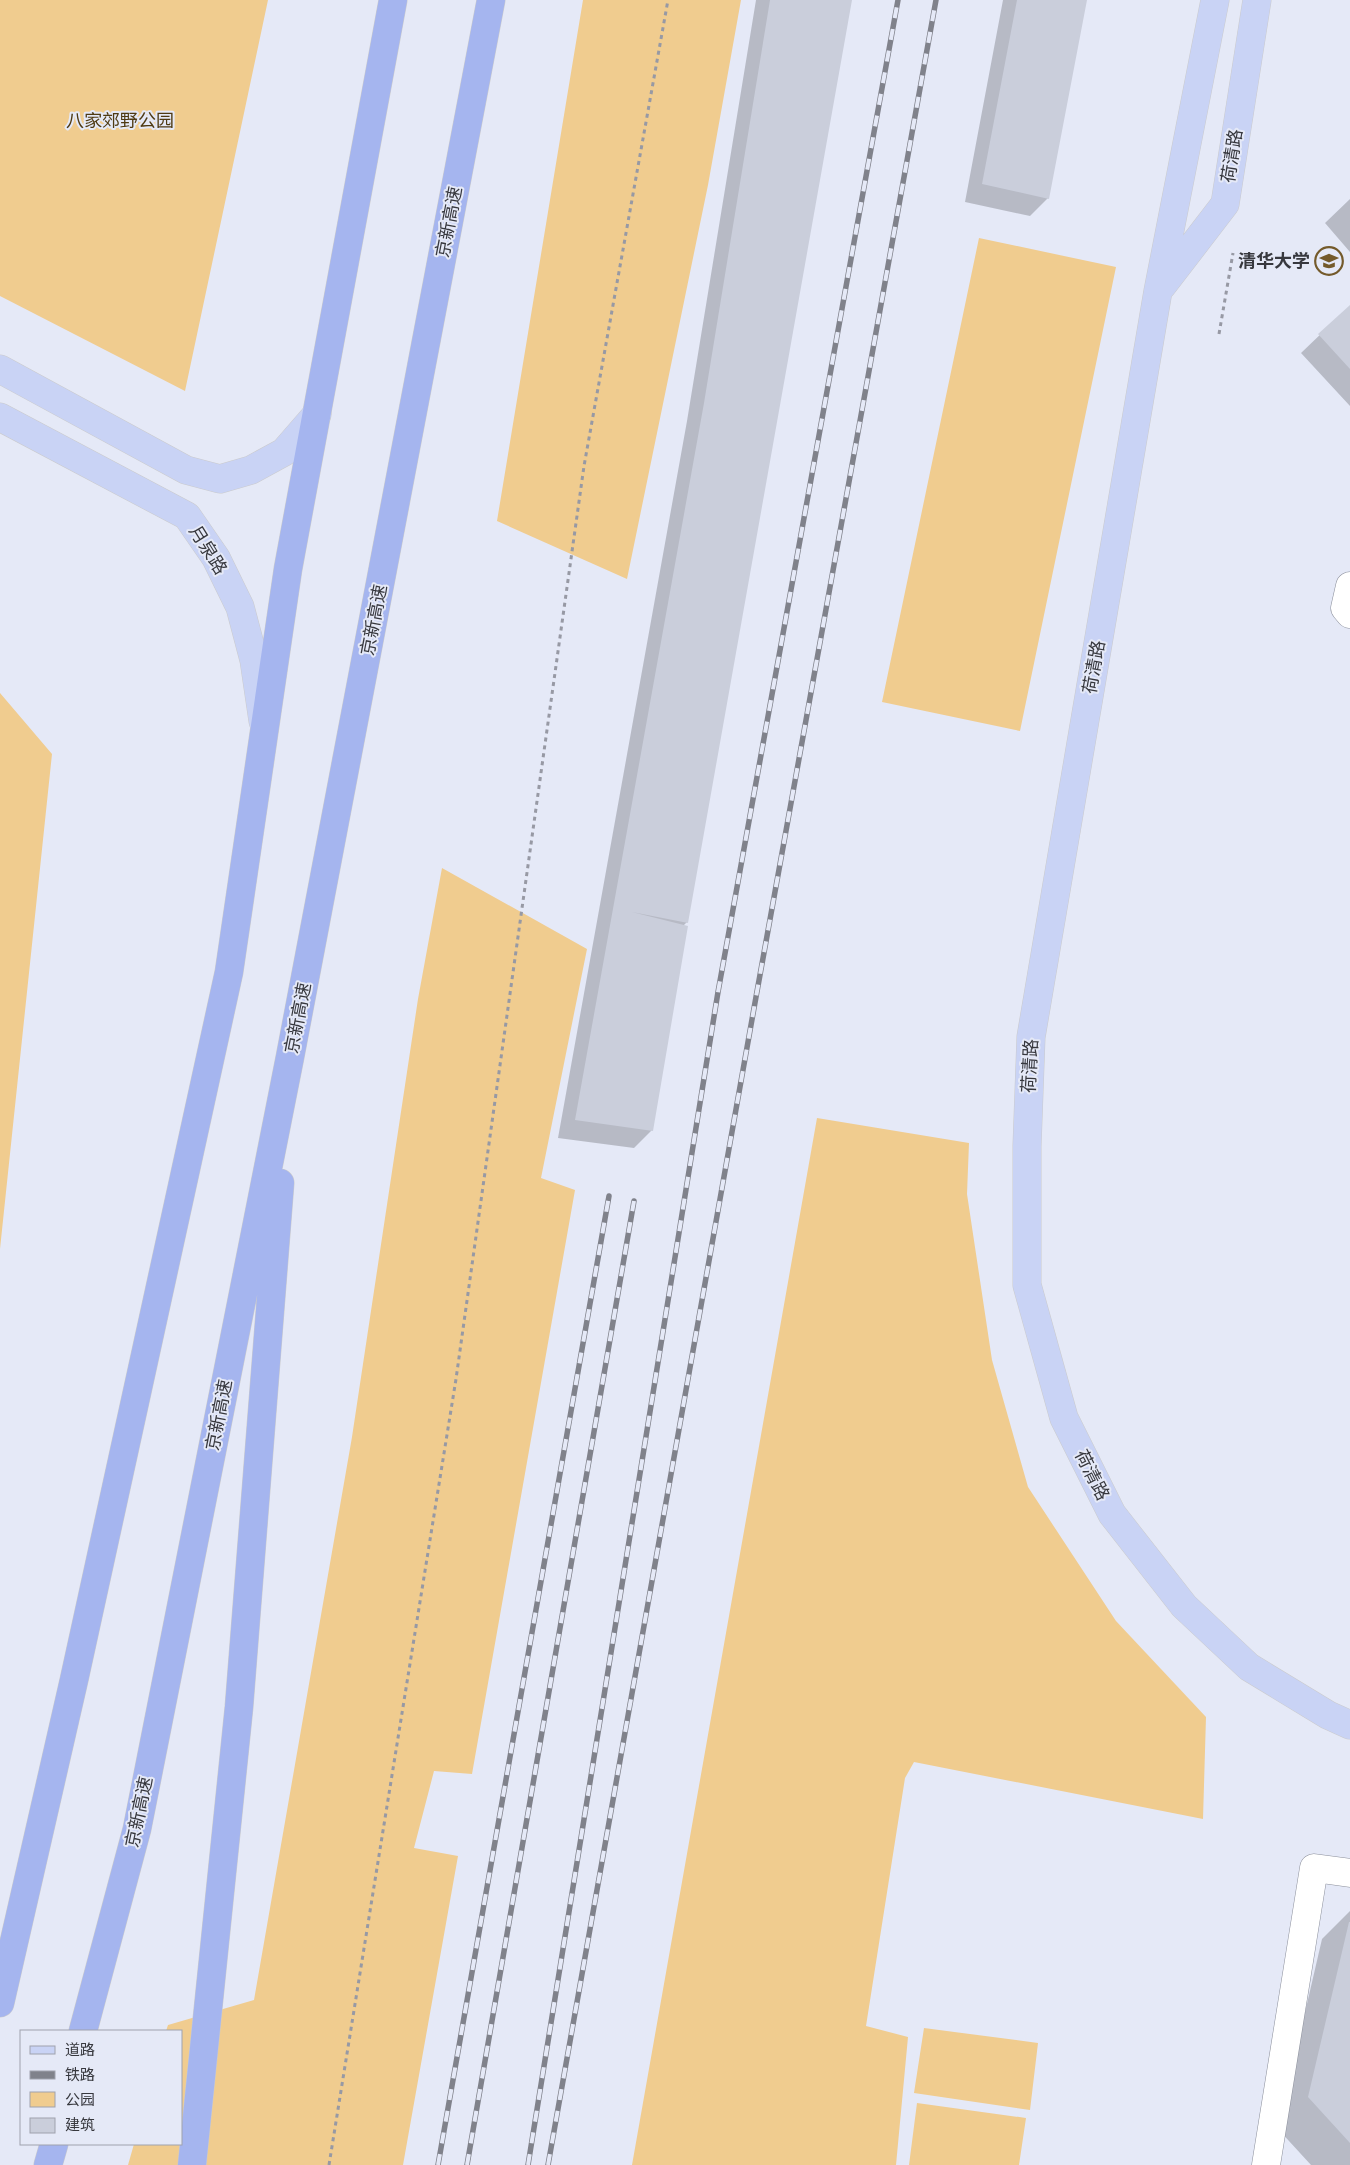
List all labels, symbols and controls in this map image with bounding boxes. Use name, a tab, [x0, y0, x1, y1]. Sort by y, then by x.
park label: 八家郊野公园	[66, 110, 174, 131]
street label: 荷清路	[1217, 128, 1246, 184]
street label: 京新高速	[431, 185, 466, 259]
school or university icon: 清华大学	[1314, 246, 1344, 276]
place label: 清华大学	[1238, 250, 1310, 271]
street label: 月泉路	[185, 521, 232, 578]
street label: 京新高速	[356, 583, 391, 657]
street label: 荷清路	[1078, 639, 1109, 695]
street label: 京新高速	[280, 981, 315, 1055]
street label: 荷清路	[1018, 1038, 1041, 1093]
street label: 京新高速	[201, 1378, 236, 1452]
street label: 荷清路	[1071, 1446, 1114, 1504]
street label: 京新高速	[121, 1774, 156, 1849]
legend	[20, 2030, 182, 2145]
text: 道路	[65, 2041, 95, 2059]
text: 铁路	[65, 2066, 95, 2084]
text: 公园	[65, 2091, 95, 2109]
text: 建筑	[65, 2116, 95, 2134]

